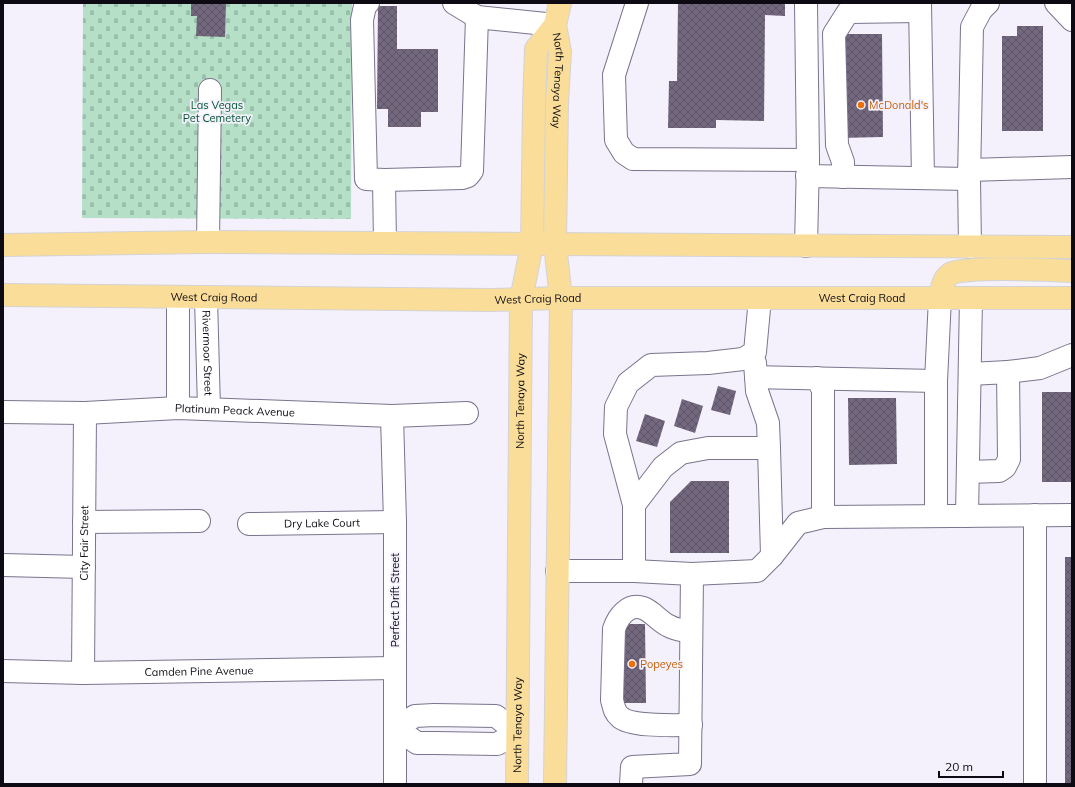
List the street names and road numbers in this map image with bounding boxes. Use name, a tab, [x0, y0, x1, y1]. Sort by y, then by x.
street label: North Tenaya Way	[550, 32, 567, 129]
street label: West Craig Road	[170, 290, 258, 305]
street label: West Craig Road	[494, 291, 581, 307]
street label: West Craig Road	[818, 291, 905, 305]
street label: Rivermoor Street	[199, 310, 216, 396]
street label: North Tenaya Way	[513, 353, 528, 449]
street label: Platinum Peack Avenue	[175, 401, 295, 419]
street label: City Fair Street	[77, 505, 91, 581]
street label: Dry Lake Court	[284, 515, 360, 531]
street label: Perfect Drift Street	[388, 553, 402, 647]
street label: Camden Pine Avenue	[144, 663, 254, 679]
street label: North Tenaya Way	[510, 677, 525, 773]

